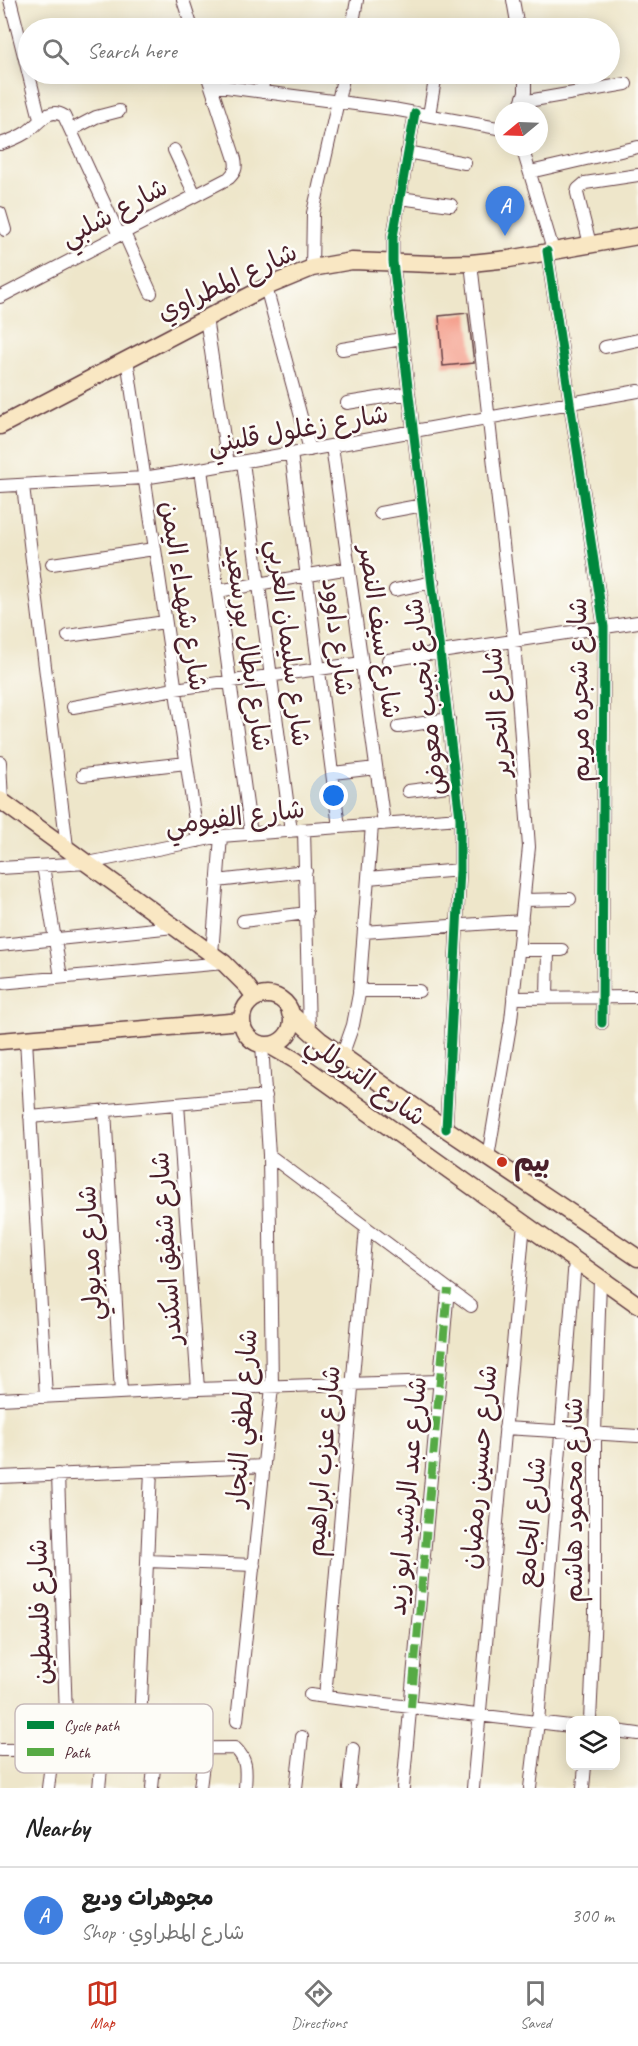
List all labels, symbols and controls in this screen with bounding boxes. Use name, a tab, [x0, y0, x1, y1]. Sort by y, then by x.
search box	[18, 18, 620, 84]
icon: search	[39, 35, 72, 68]
text: Search here	[87, 37, 177, 65]
north arrow	[494, 102, 548, 156]
street label: شارع شلبي	[55, 170, 176, 259]
pin: A	[486, 186, 524, 236]
street label: شارع المطراوي	[152, 235, 303, 331]
street label: شارع زغلول قليني	[205, 397, 392, 467]
street label: شارع شهداء اليمن	[152, 499, 215, 694]
street label: شارع سليمان العربي	[254, 538, 318, 749]
street label: شارع سيف النصر	[350, 541, 408, 721]
street label: شارع ابطال بورسعيد	[216, 543, 279, 754]
street label: شارع داوود	[313, 576, 362, 698]
street label: شارع نجيب معوض	[397, 596, 454, 798]
street label: شارع شجره مريم	[561, 597, 600, 783]
street label: شارع التحرير	[476, 646, 519, 780]
your location	[319, 781, 348, 810]
street label: شارع الفيومي	[163, 792, 307, 848]
street label: شارع التروللي	[296, 1027, 432, 1138]
place label: بيم	[514, 1146, 550, 1182]
street label: شارع شفيق اسكندر	[143, 1151, 190, 1347]
marker: بيم	[495, 1155, 509, 1169]
street label: شارع مدبولي	[70, 1184, 116, 1321]
street label: شارع لطفي النجار	[219, 1328, 271, 1511]
street label: شارع حسين رمضان	[454, 1363, 505, 1571]
street label: شارع عزب ابراهيم	[298, 1364, 351, 1558]
street label: شارع عبد الرشيد ابو زيد	[380, 1375, 435, 1617]
street label: شارع محمود هاشم	[557, 1397, 593, 1603]
street label: شارع الجامع	[509, 1455, 555, 1589]
street label: شارع فلسطين	[21, 1538, 60, 1686]
legend	[15, 1704, 213, 1773]
text: Cycle path	[64, 1716, 120, 1736]
map controls	[566, 1716, 620, 1770]
button: layers	[566, 1716, 620, 1770]
text: Path	[64, 1743, 91, 1763]
text: Nearby	[24, 1811, 89, 1844]
text: مجوهرات وديع	[81, 1884, 214, 1912]
text: A	[38, 1903, 49, 1928]
text: 300 m	[571, 1903, 614, 1928]
text: Shop · شارع المطراوي	[81, 1920, 244, 1945]
tab: Map	[86, 1977, 119, 2033]
tab: Directions	[291, 1977, 347, 2033]
tab: Saved	[519, 1977, 552, 2033]

